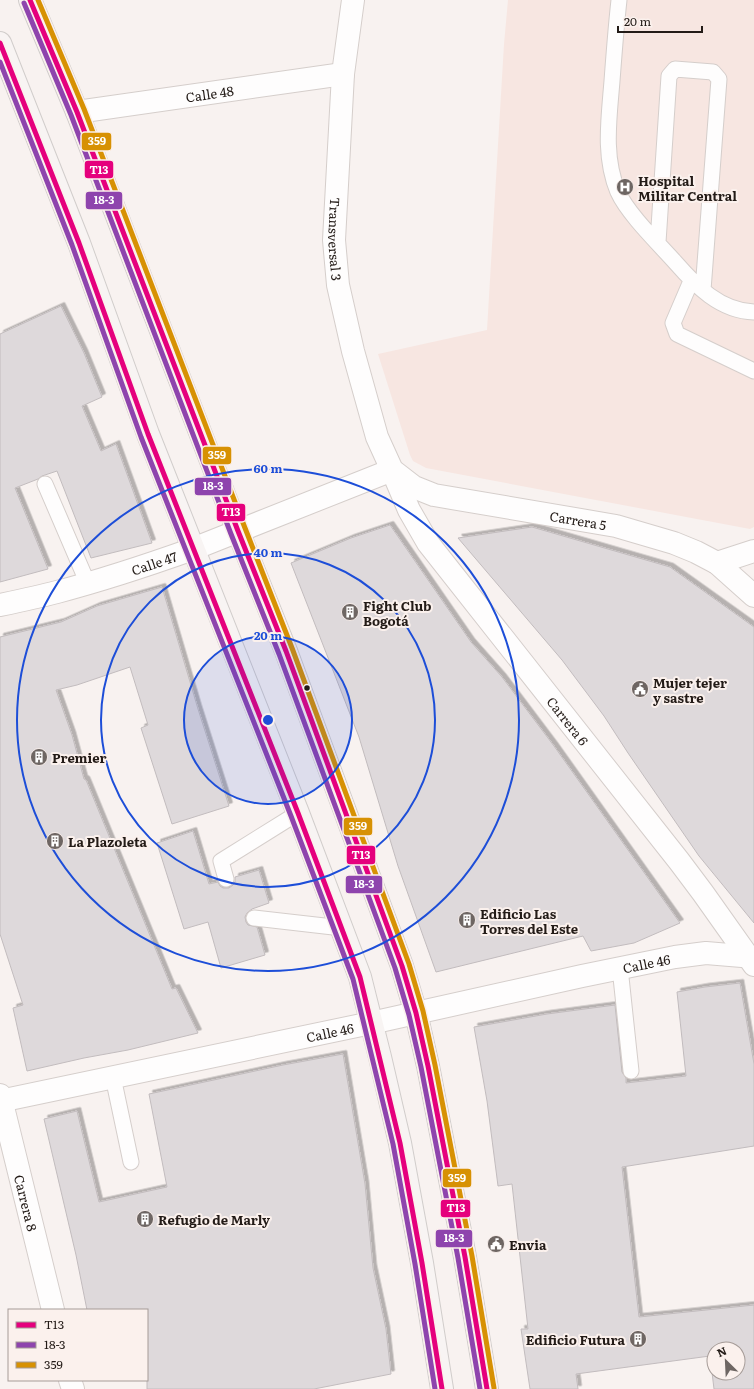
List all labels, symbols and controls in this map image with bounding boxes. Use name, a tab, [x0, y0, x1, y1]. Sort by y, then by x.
scale bar	[618, 8, 702, 34]
text: 20 m	[624, 12, 651, 30]
street label: Calle 48	[184, 80, 235, 106]
line badge: 359	[81, 132, 112, 151]
text: 359	[88, 132, 106, 148]
line badge: T13	[84, 160, 114, 179]
text: T13	[90, 161, 108, 177]
place label: Hospital Militar Central	[638, 171, 737, 205]
hospital icon: Hospital Militar Central	[615, 177, 635, 197]
line badge: 18-3	[85, 191, 123, 210]
text: 18-3	[94, 191, 114, 207]
street label: Transversal 3	[324, 197, 347, 282]
line badge: 359	[202, 446, 232, 465]
text: 359	[208, 446, 226, 462]
text: 60 m	[254, 459, 282, 477]
line badge: 18-3	[194, 477, 232, 496]
text: 18-3	[203, 477, 223, 493]
line badge: T13	[216, 503, 246, 522]
text: T13	[222, 503, 240, 519]
street label: Carrera 5	[549, 505, 608, 534]
text: 40 m	[254, 543, 283, 561]
street label: Calle 47	[129, 546, 180, 579]
place label: Fight Club Bogotá	[363, 596, 431, 630]
building icon: Fight Club Bogotá	[340, 602, 360, 622]
text: 20 m	[254, 626, 282, 644]
place label: Mujer tejer y sastre	[653, 673, 727, 707]
public building icon: Mujer tejer y sastre	[630, 679, 650, 699]
unlabelled marker	[302, 683, 312, 693]
street label: Carrera 6	[543, 692, 593, 749]
centre of rings	[261, 713, 275, 727]
building icon: Premier	[29, 747, 49, 767]
place label: Premier	[52, 748, 107, 767]
line badge: 359	[343, 817, 373, 836]
text: 359	[349, 817, 367, 833]
building icon: La Plazoleta	[45, 831, 65, 851]
place label: La Plazoleta	[68, 832, 148, 851]
line badge: T13	[346, 845, 376, 865]
text: T13	[352, 846, 370, 862]
line badge: 18-3	[345, 875, 383, 894]
text: 18-3	[354, 875, 374, 891]
place label: Edificio Las Torres del Este	[480, 904, 578, 938]
building icon: Edificio Las Torres del Este	[457, 910, 477, 930]
street label: Calle 46	[621, 949, 672, 977]
street label: Calle 46	[304, 1017, 355, 1046]
line badge: 359	[442, 1168, 472, 1188]
text: 359	[448, 1169, 466, 1185]
street label: Carrera 8	[10, 1173, 43, 1233]
line badge: T13	[440, 1199, 471, 1218]
text: T13	[447, 1199, 465, 1215]
building icon: Refugio de Marly	[135, 1209, 155, 1229]
place label: Refugio de Marly	[158, 1210, 270, 1229]
line badge: 18-3	[435, 1229, 473, 1248]
text: 18-3	[444, 1229, 464, 1245]
public building icon: Envia	[486, 1234, 506, 1254]
place label: Envia	[509, 1235, 547, 1254]
legend	[8, 1309, 148, 1381]
text: T13	[44, 1315, 64, 1333]
building icon: Edificio Futura	[628, 1329, 648, 1349]
place label: Edificio Futura	[526, 1330, 625, 1349]
text: 18-3	[44, 1335, 66, 1353]
north arrow	[706, 1341, 746, 1381]
text: N	[714, 1342, 729, 1360]
text: 359	[44, 1355, 63, 1373]

